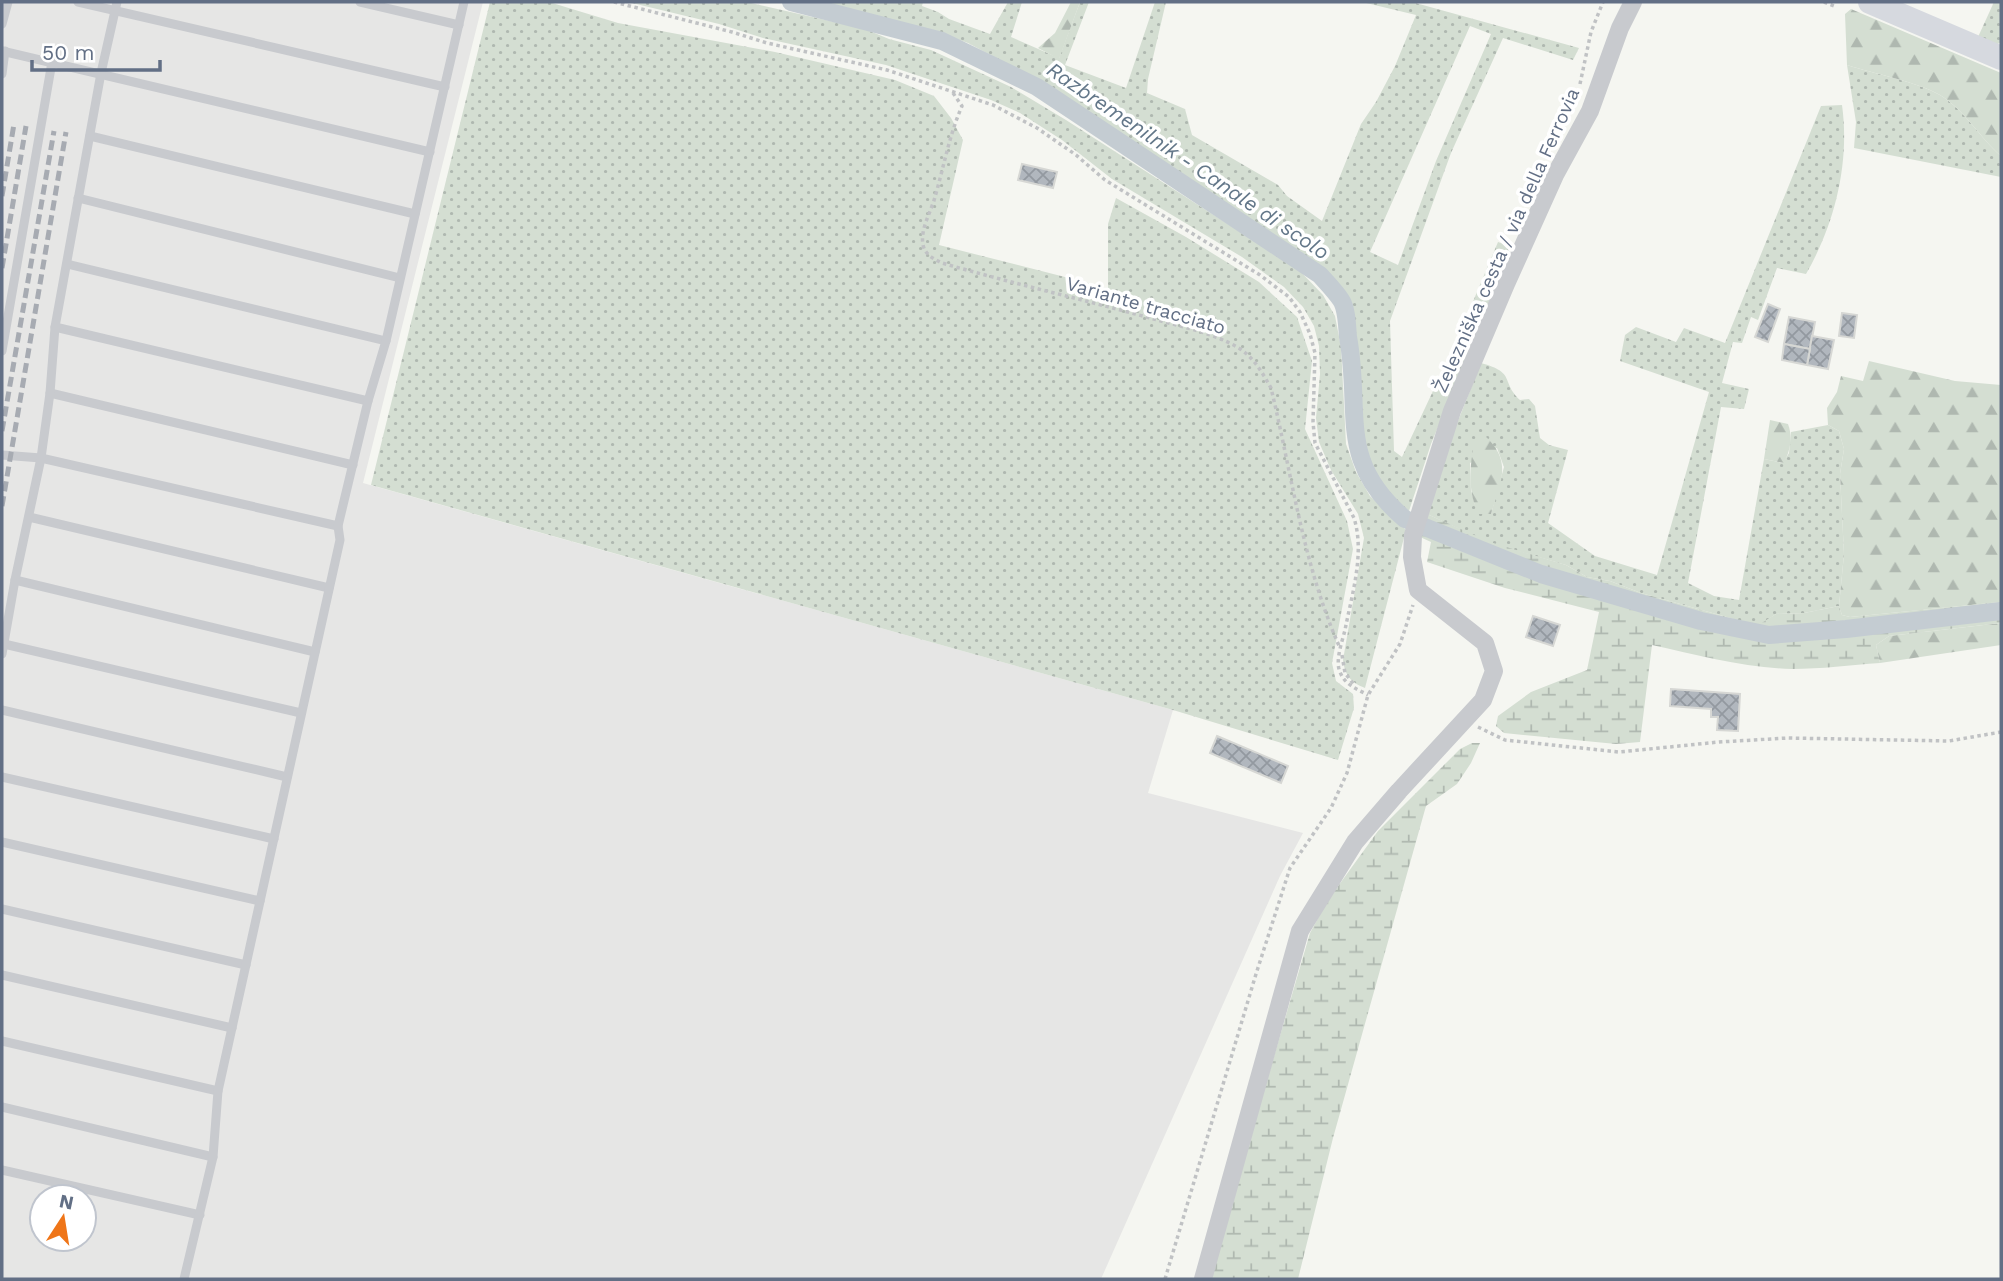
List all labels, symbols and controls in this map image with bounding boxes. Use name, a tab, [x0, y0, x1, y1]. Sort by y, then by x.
scale bar	[32, 28, 159, 72]
text: 50 m	[42, 40, 94, 65]
water label: Razbremenilnik - Canale di scolo	[1042, 57, 1334, 265]
street label: Železniška cesta / via della Ferrovia	[1429, 84, 1584, 396]
street label: Variante tracciato	[1064, 272, 1228, 339]
north arrow	[28, 1183, 98, 1253]
text: N	[57, 1189, 76, 1215]

